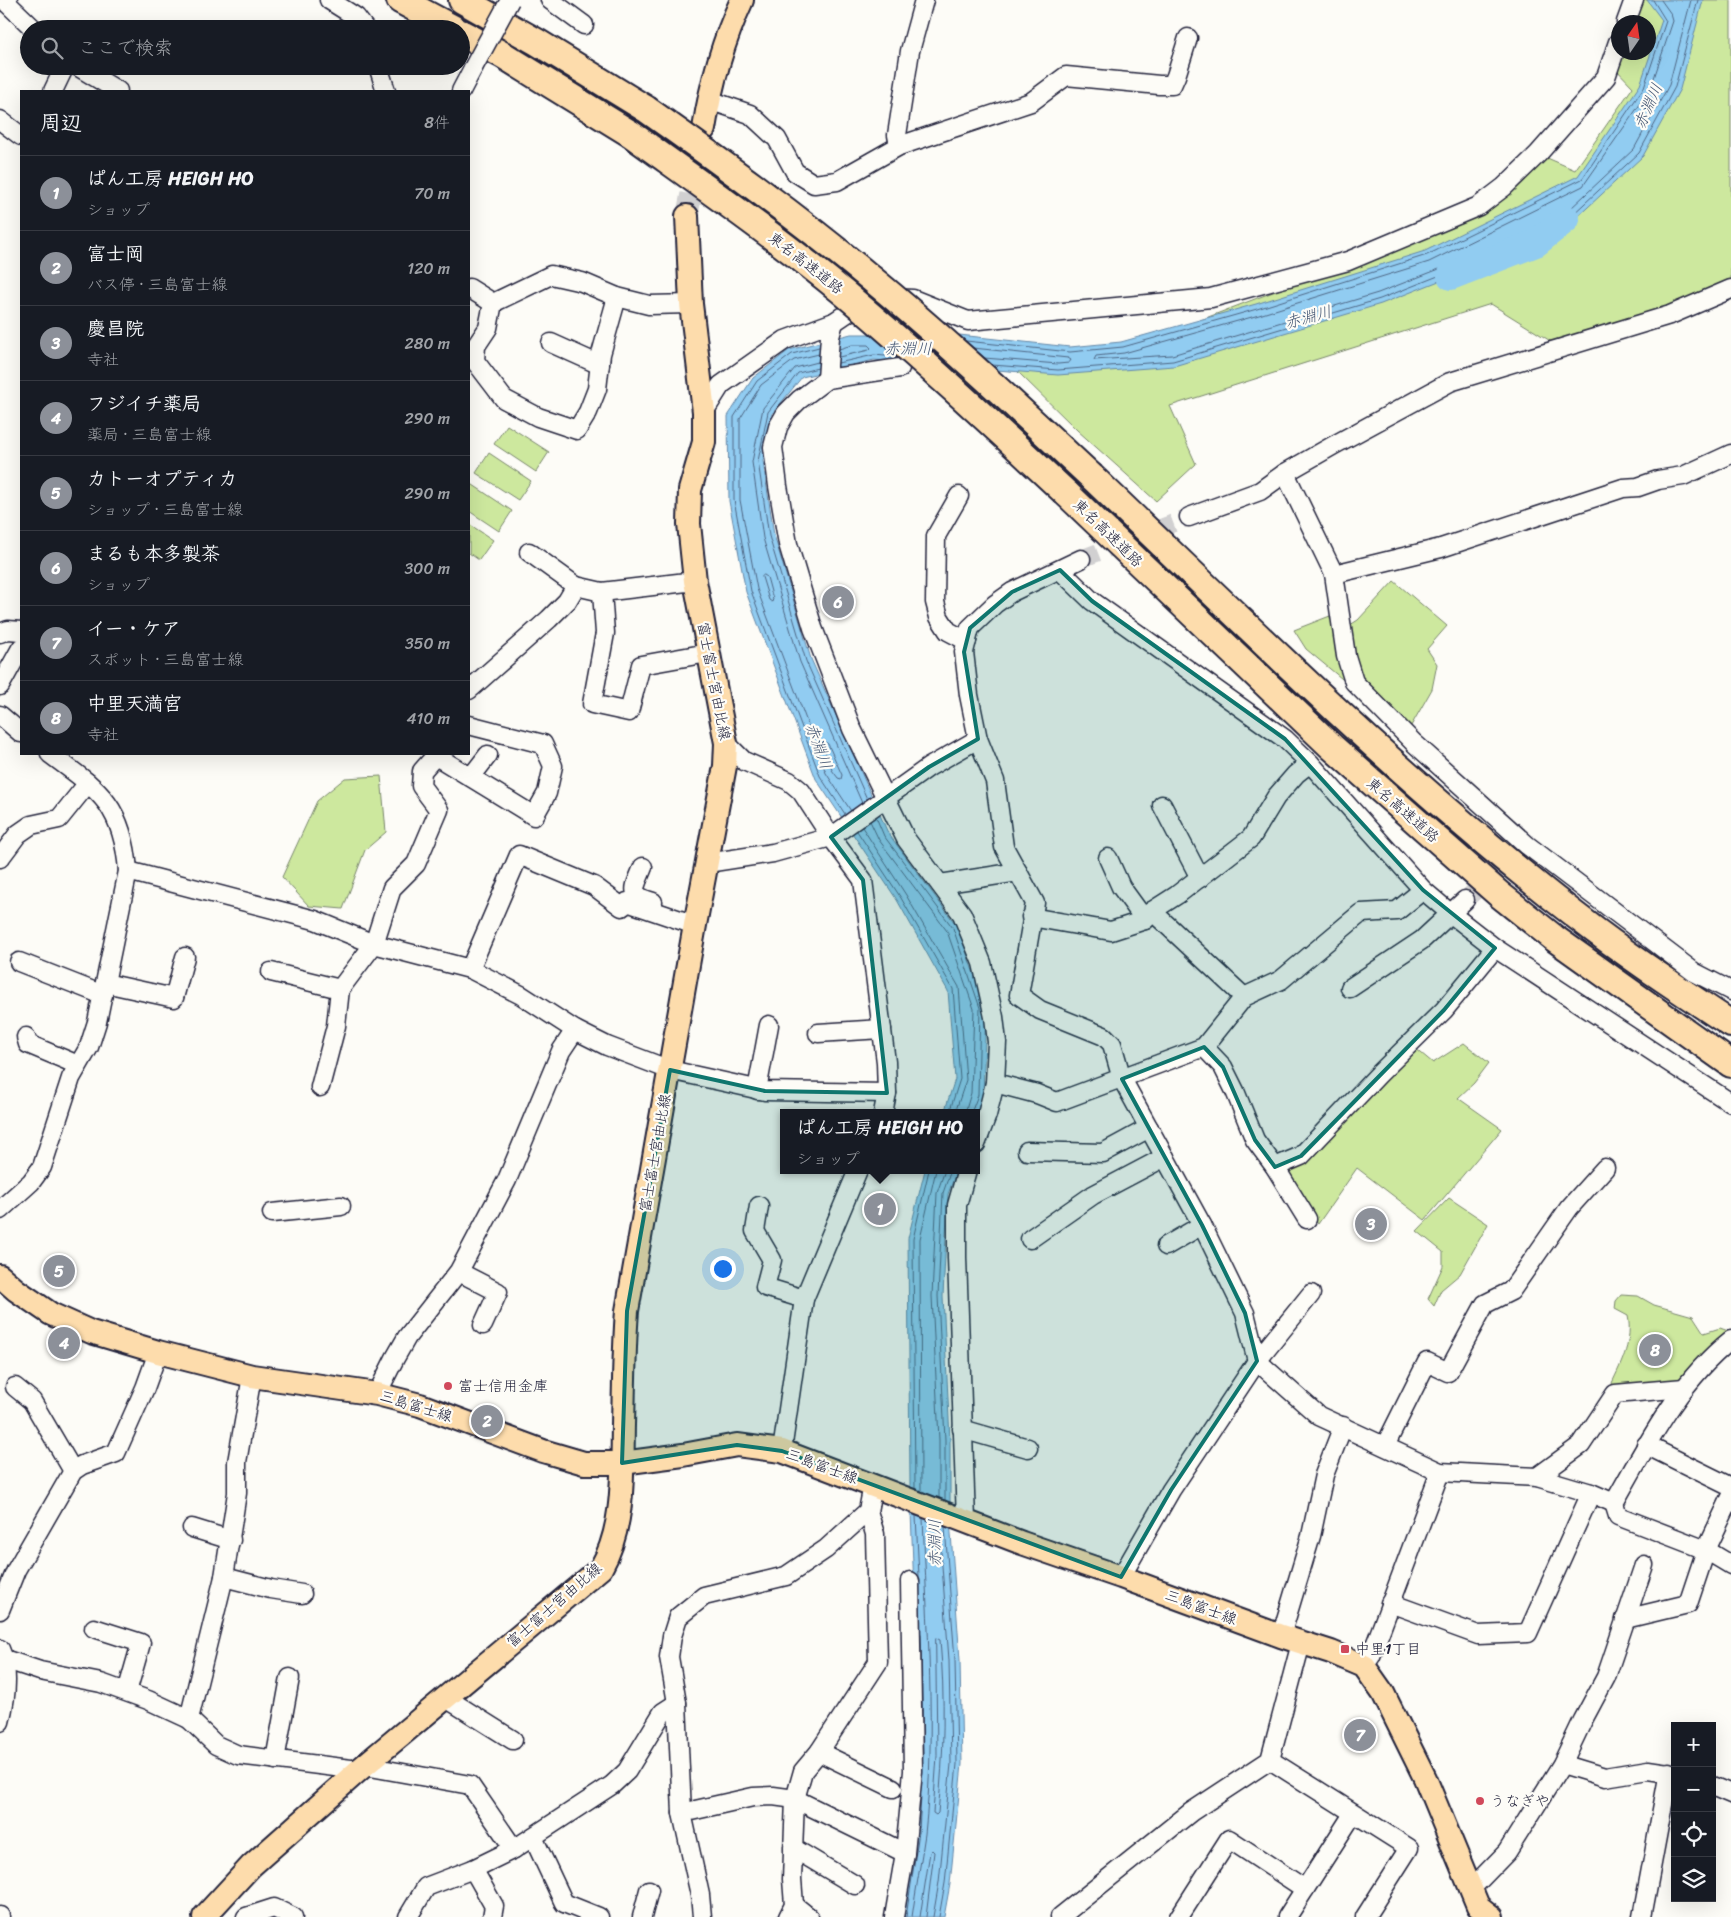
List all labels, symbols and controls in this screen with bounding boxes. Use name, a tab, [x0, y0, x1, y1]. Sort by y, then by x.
north arrow	[1611, 15, 1656, 60]
search box	[20, 20, 470, 75]
text: ここで検索	[78, 31, 173, 64]
icon: search	[38, 34, 66, 62]
water label: 赤淵川	[1625, 78, 1671, 134]
text: 周辺	[40, 104, 82, 142]
text: 8件	[424, 108, 450, 137]
text: ぱん工房 HEIGH HO	[87, 162, 254, 195]
text: 1	[53, 179, 59, 208]
text: 70 m	[414, 179, 450, 208]
text: ショップ	[87, 195, 150, 224]
street label: 東名高速道路	[763, 225, 849, 301]
text: 富士岡	[87, 237, 144, 270]
text: 2	[51, 254, 61, 283]
text: 120 m	[407, 254, 450, 283]
text: バス停 · 三島富士線	[87, 270, 228, 299]
water label: 赤淵川	[1281, 297, 1335, 337]
text: 慶昌院	[87, 312, 144, 345]
text: 3	[52, 329, 60, 358]
text: 280 m	[405, 329, 450, 358]
water label: 赤淵川	[884, 334, 932, 363]
text: 寺社	[87, 345, 119, 374]
text: フジイチ薬局	[87, 387, 201, 420]
text: 4	[51, 404, 61, 433]
text: 290 m	[404, 404, 450, 433]
text: 薬局 · 三島富士線	[87, 420, 212, 449]
text: カトーオプティカ	[87, 462, 237, 495]
text: 5	[51, 479, 61, 508]
text: 290 m	[404, 479, 450, 508]
street label: 東名高速道路	[1067, 492, 1149, 574]
text: ショップ · 三島富士線	[87, 495, 243, 524]
text: まるも本多製茶	[87, 537, 220, 570]
text: 6	[51, 554, 61, 583]
text: 300 m	[405, 554, 450, 583]
text: ショップ	[87, 570, 150, 599]
pin: 6	[822, 583, 854, 621]
text: イー・ケア	[87, 612, 180, 645]
street label: 富士富士宮由比線	[690, 620, 738, 742]
text: 7	[51, 629, 61, 658]
text: 350 m	[405, 629, 450, 658]
text: スポット · 三島富士線	[87, 645, 244, 674]
text: 中里天満宮	[87, 687, 182, 720]
text: 8	[51, 704, 61, 733]
text: 410 m	[407, 704, 450, 733]
water label: 赤淵川	[797, 718, 841, 774]
text: 寺社	[87, 720, 119, 749]
street label: 東名高速道路	[1361, 771, 1445, 849]
street label: 富士富士宮由比線	[632, 1092, 678, 1214]
popup	[780, 1109, 980, 1174]
text: ぱん工房 HEIGH HO	[797, 1111, 963, 1144]
text: ショップ	[797, 1144, 860, 1173]
pin: 1	[864, 1190, 896, 1228]
pin: 3	[1355, 1205, 1387, 1243]
pin: 5	[43, 1252, 75, 1290]
your location	[710, 1256, 736, 1282]
pin: 4	[48, 1324, 80, 1362]
pin: 8	[1639, 1331, 1671, 1369]
place label: 富士信用金庫	[458, 1373, 548, 1399]
marker: 富士信用金庫	[442, 1380, 454, 1392]
street label: 三島富士線	[376, 1383, 456, 1429]
pin: 2	[471, 1402, 503, 1440]
street label: 三島富士線	[782, 1441, 862, 1491]
water label: 赤淵川	[920, 1519, 949, 1567]
street label: 富士富士宮由比線	[500, 1556, 608, 1654]
street label: 三島富士線	[1161, 1582, 1241, 1632]
place label: 中里1丁目	[1355, 1636, 1421, 1662]
marker: 中里1丁目	[1339, 1643, 1351, 1655]
pin: 7	[1344, 1716, 1376, 1754]
map controls	[1671, 1722, 1716, 1902]
button: +	[1671, 1722, 1716, 1767]
button: −	[1671, 1767, 1716, 1812]
place label: うなぎや	[1490, 1788, 1550, 1814]
marker: うなぎや	[1474, 1795, 1486, 1807]
button: locate	[1671, 1812, 1716, 1857]
button: layers	[1671, 1857, 1716, 1902]

